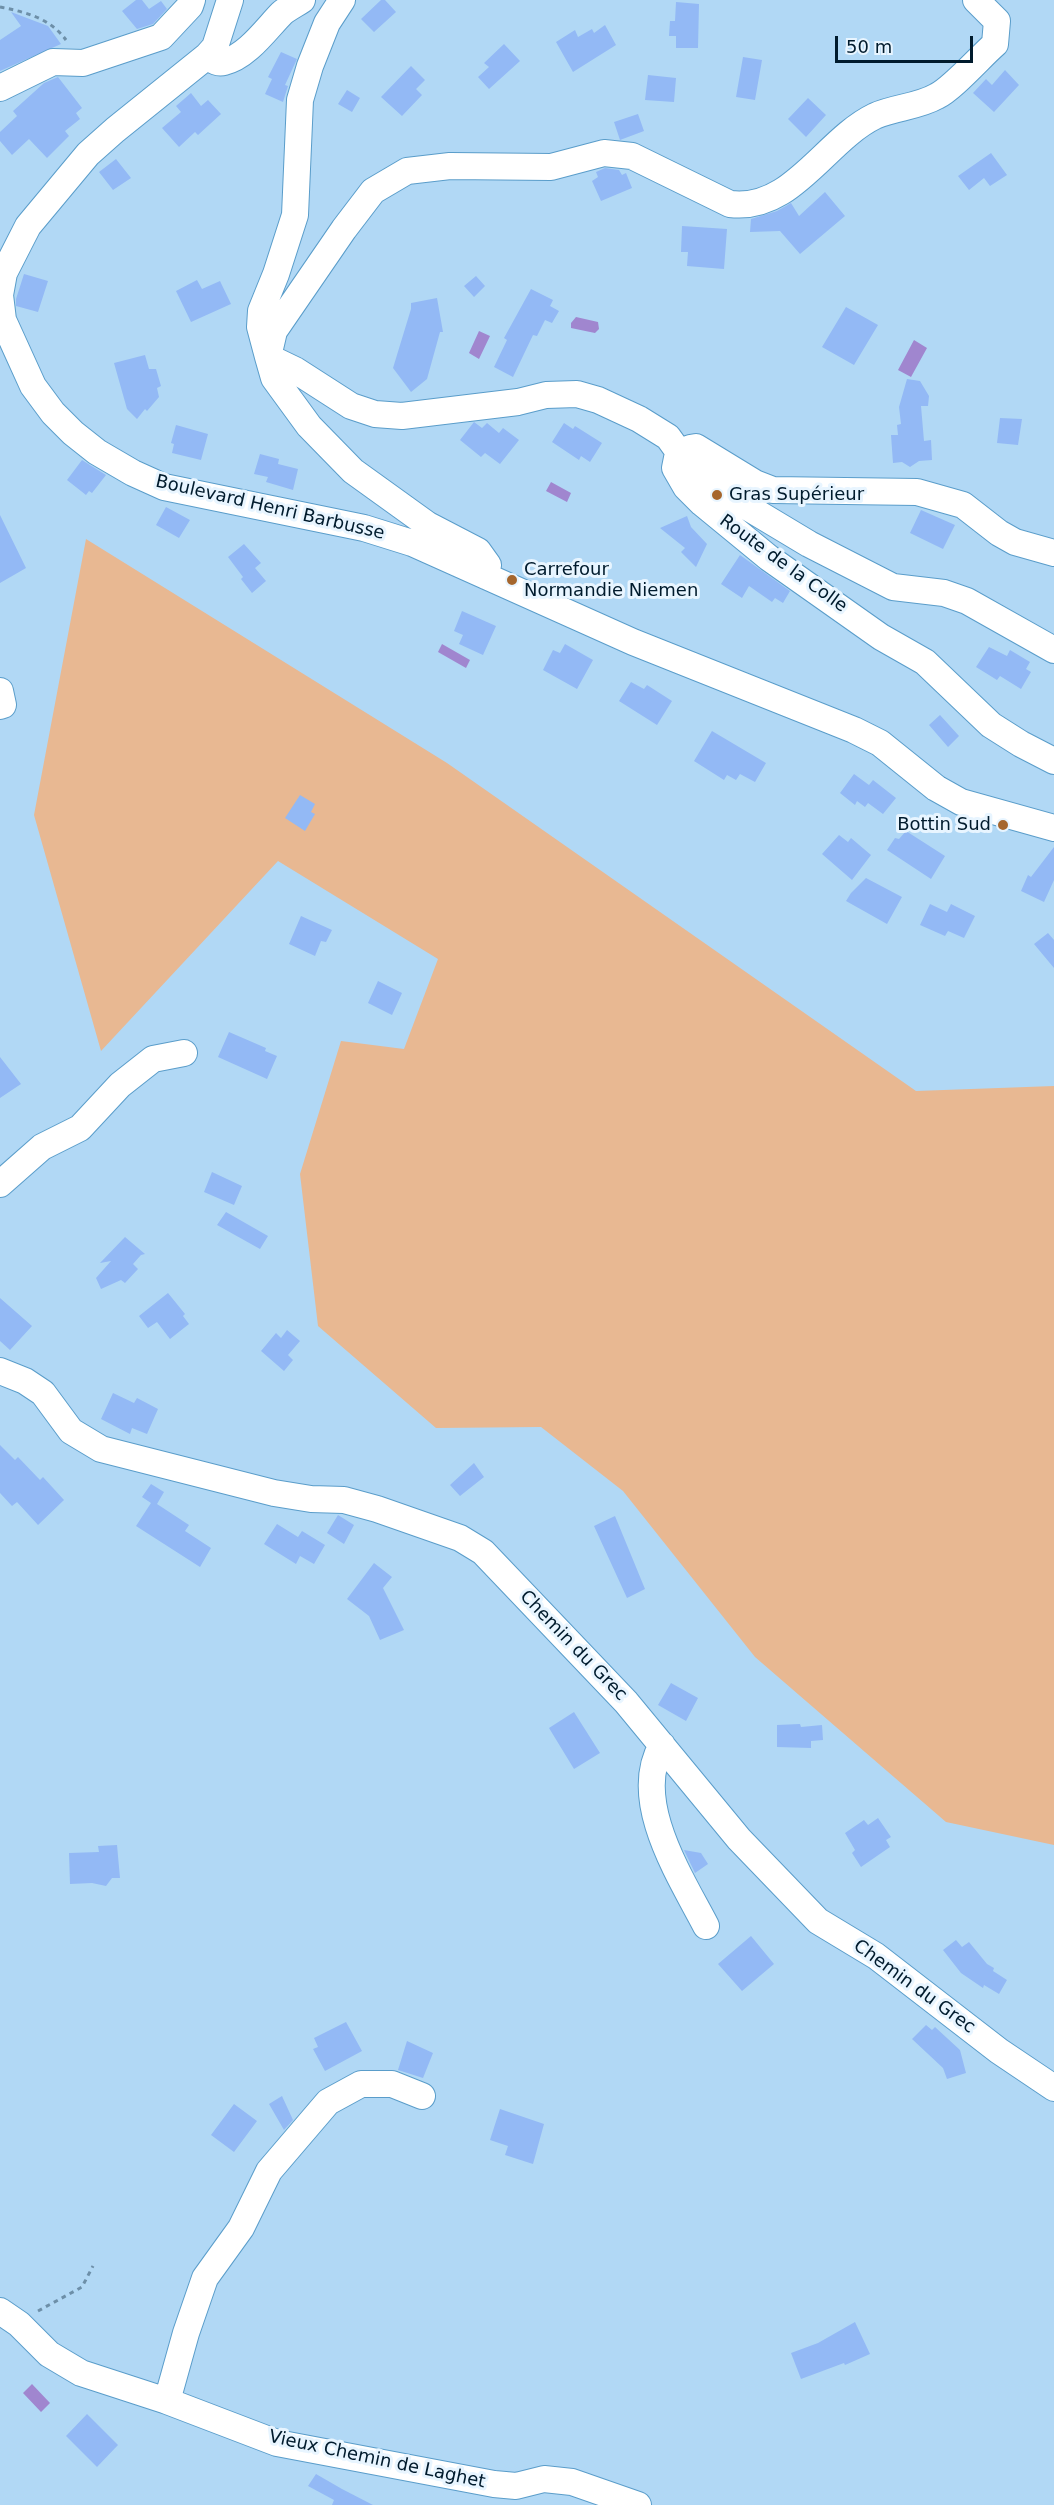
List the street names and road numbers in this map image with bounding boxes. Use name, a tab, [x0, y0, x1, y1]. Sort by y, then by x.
street label: Boulevard Henri Barbusse	[153, 471, 387, 545]
street label: Route de la Colle	[715, 510, 851, 618]
street label: Chemin du Grec	[515, 1586, 631, 1706]
street label: Chemin du Grec	[849, 1936, 979, 2038]
street label: Vieux Chemin de Laghet	[267, 2426, 487, 2494]

